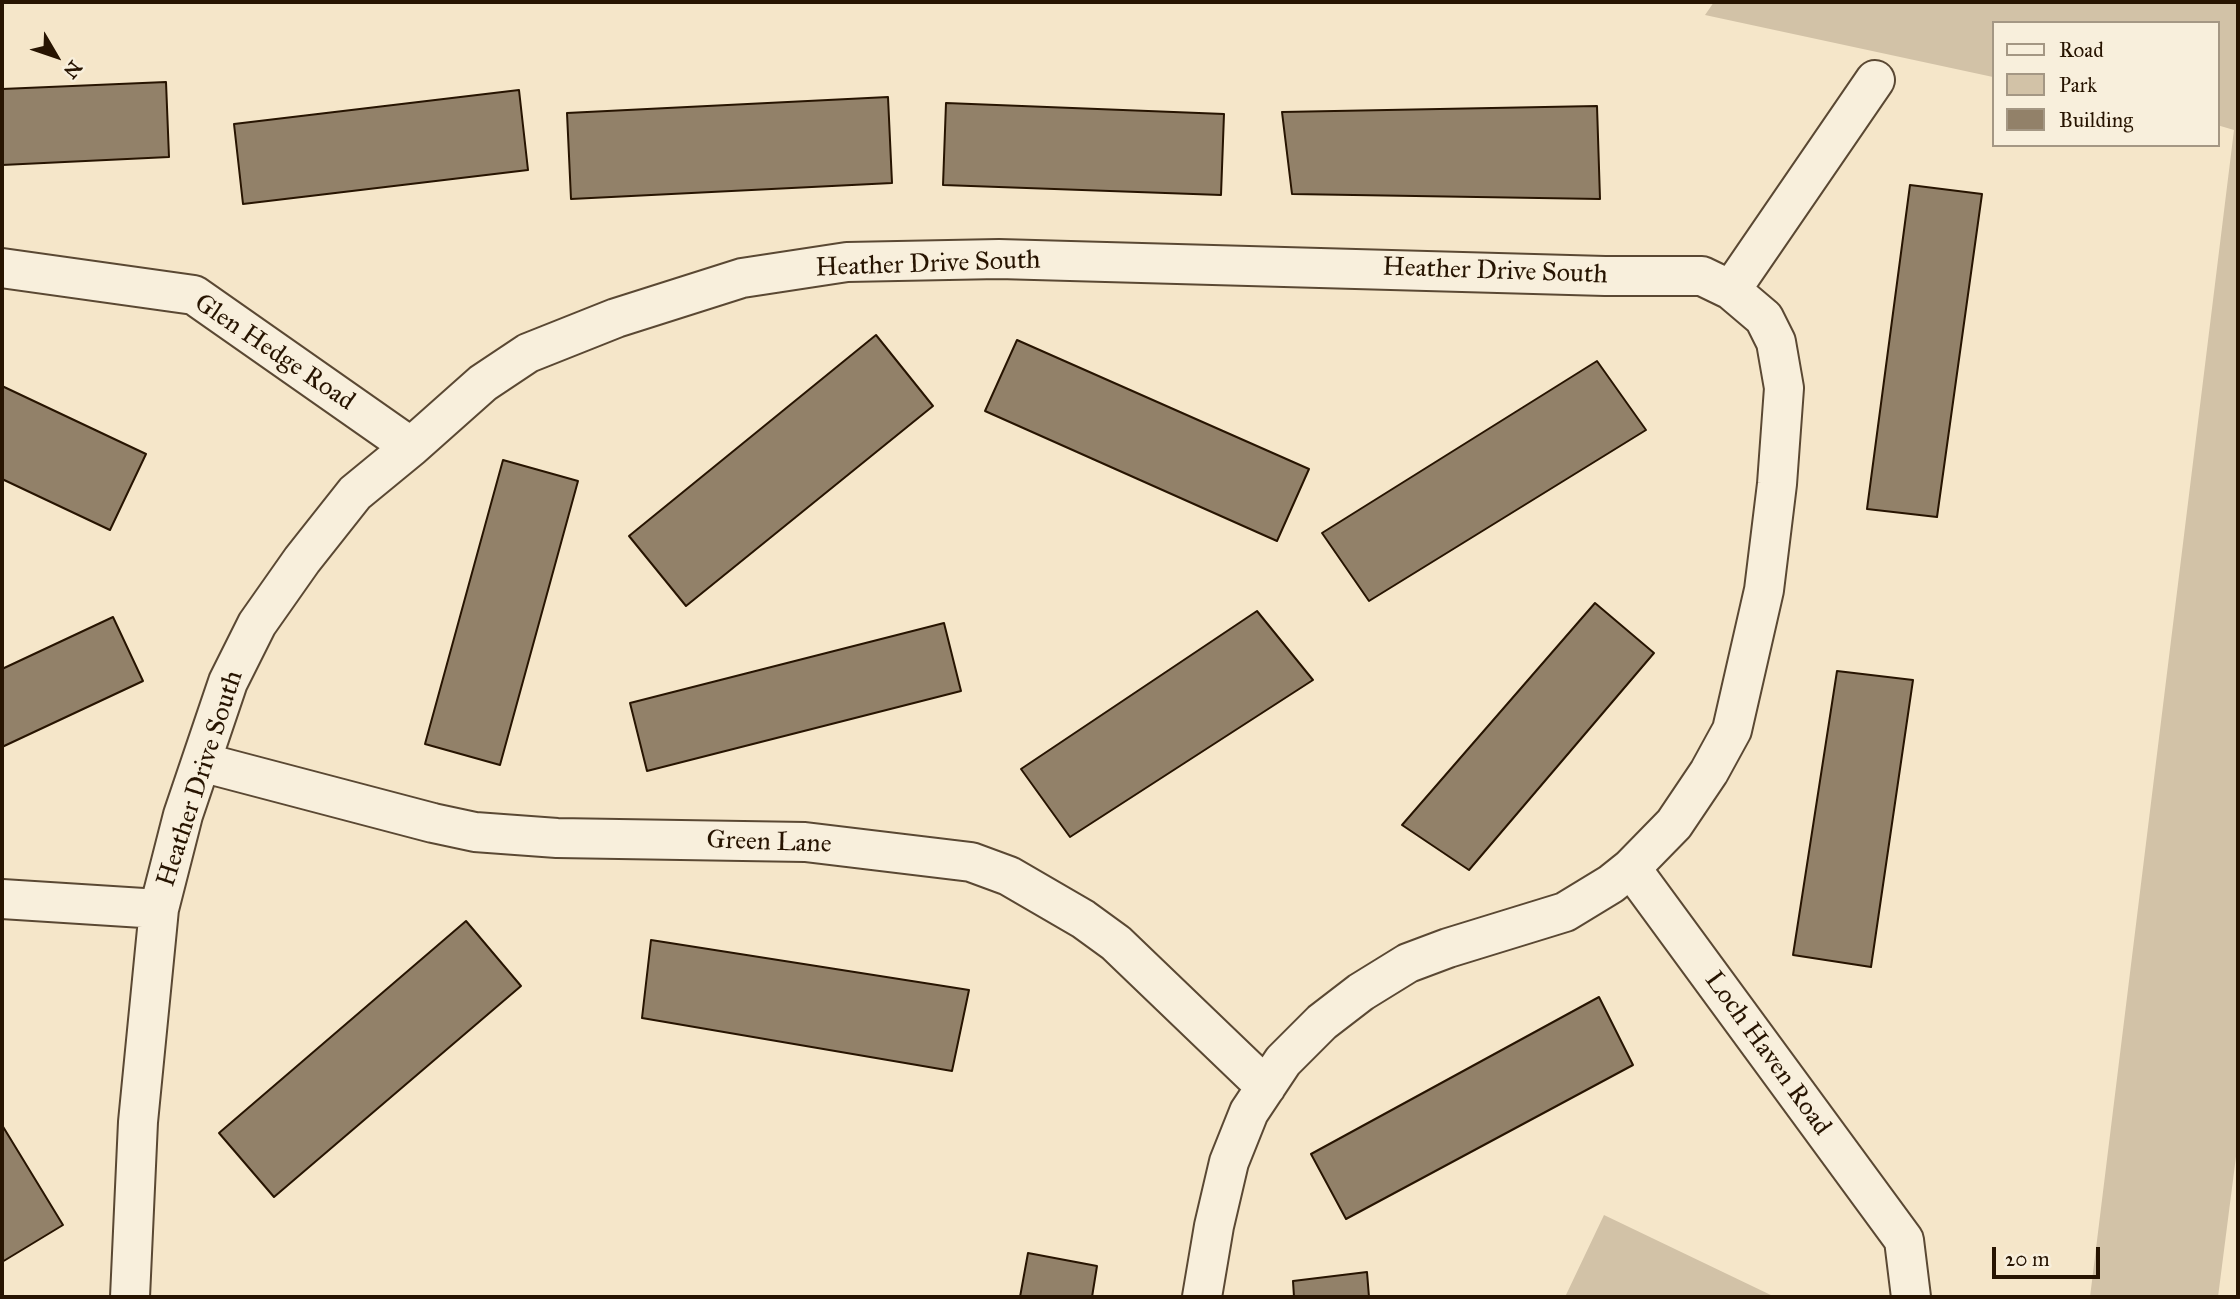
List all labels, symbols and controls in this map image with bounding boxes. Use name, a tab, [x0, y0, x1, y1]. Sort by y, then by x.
north arrow	[21, 21, 91, 91]
legend	[1992, 21, 2219, 147]
text: Road	[2059, 37, 2104, 63]
text: N	[59, 56, 87, 83]
text: Park	[2059, 72, 2097, 98]
text: Building	[2059, 107, 2133, 133]
street label: Heather Drive South	[815, 245, 1041, 285]
street label: Heather Drive South	[1382, 252, 1608, 292]
street label: Glen Hedge Road	[188, 288, 360, 418]
street label: Heather Drive South	[151, 667, 251, 891]
street label: Green Lane	[706, 825, 832, 861]
street label: Loch Haven Road	[1697, 966, 1837, 1142]
scale bar	[1995, 1232, 2104, 1276]
text: 20 m	[2005, 1246, 2050, 1272]

